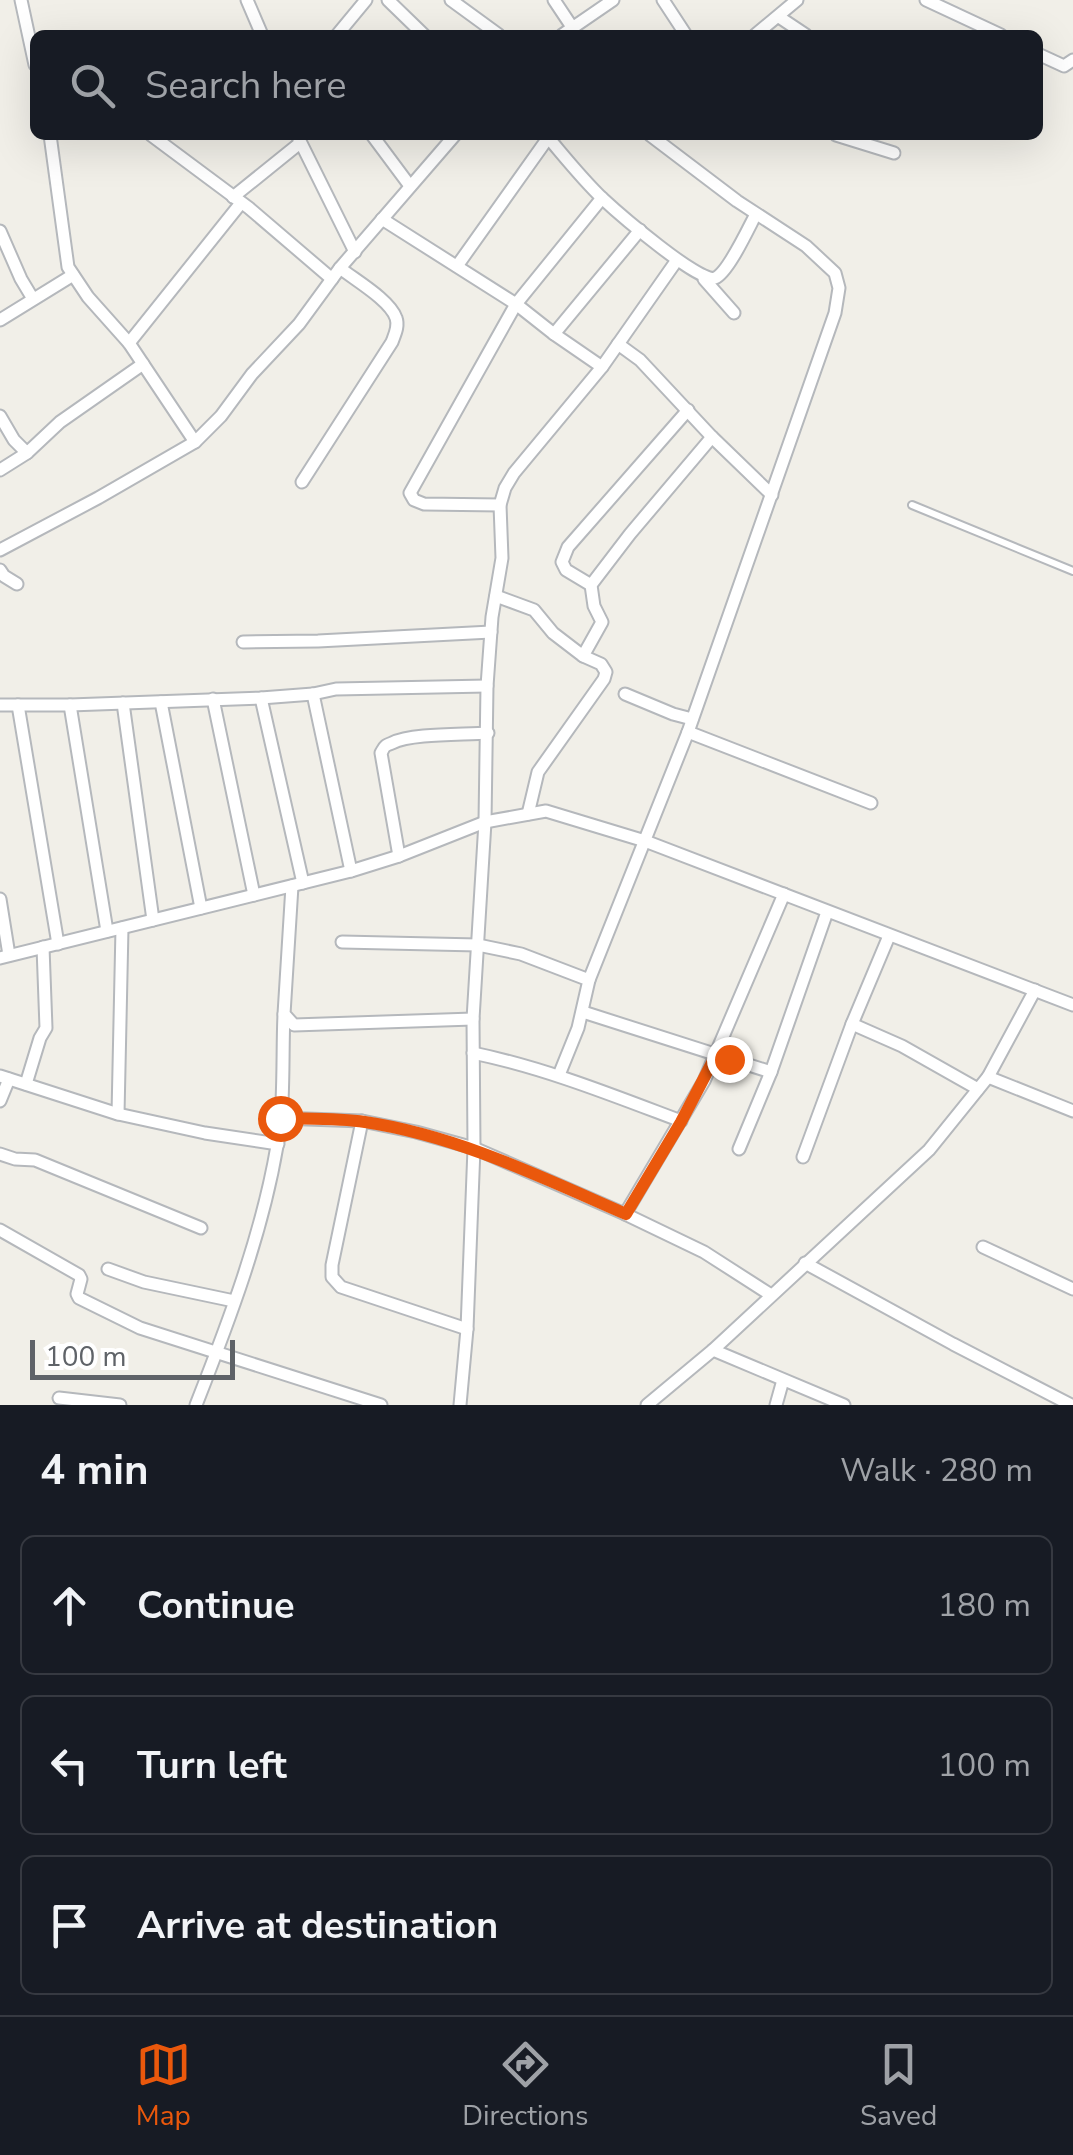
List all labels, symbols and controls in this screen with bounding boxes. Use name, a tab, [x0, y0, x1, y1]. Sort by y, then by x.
search box	[30, 30, 1043, 140]
icon: search	[65, 58, 120, 113]
text: Search here	[145, 60, 346, 111]
route end	[707, 1037, 753, 1083]
route start	[258, 1096, 304, 1142]
scale bar	[30, 1335, 235, 1380]
text: 100 m	[45, 1338, 127, 1376]
text: 4 min	[40, 1442, 149, 1499]
text: Walk · 280 m	[840, 1449, 1033, 1492]
icon: ahead	[42, 1578, 97, 1633]
text: Continue	[137, 1580, 295, 1631]
text: 180 m	[938, 1584, 1031, 1627]
icon: left	[42, 1738, 97, 1793]
text: Turn left	[137, 1740, 287, 1791]
text: 100 m	[938, 1744, 1031, 1787]
icon: arrive	[42, 1898, 97, 1953]
text: Arrive at destination	[137, 1900, 498, 1951]
tab: Map	[136, 2037, 191, 2135]
tab: Directions	[462, 2037, 588, 2135]
tab: Saved	[860, 2037, 937, 2135]

